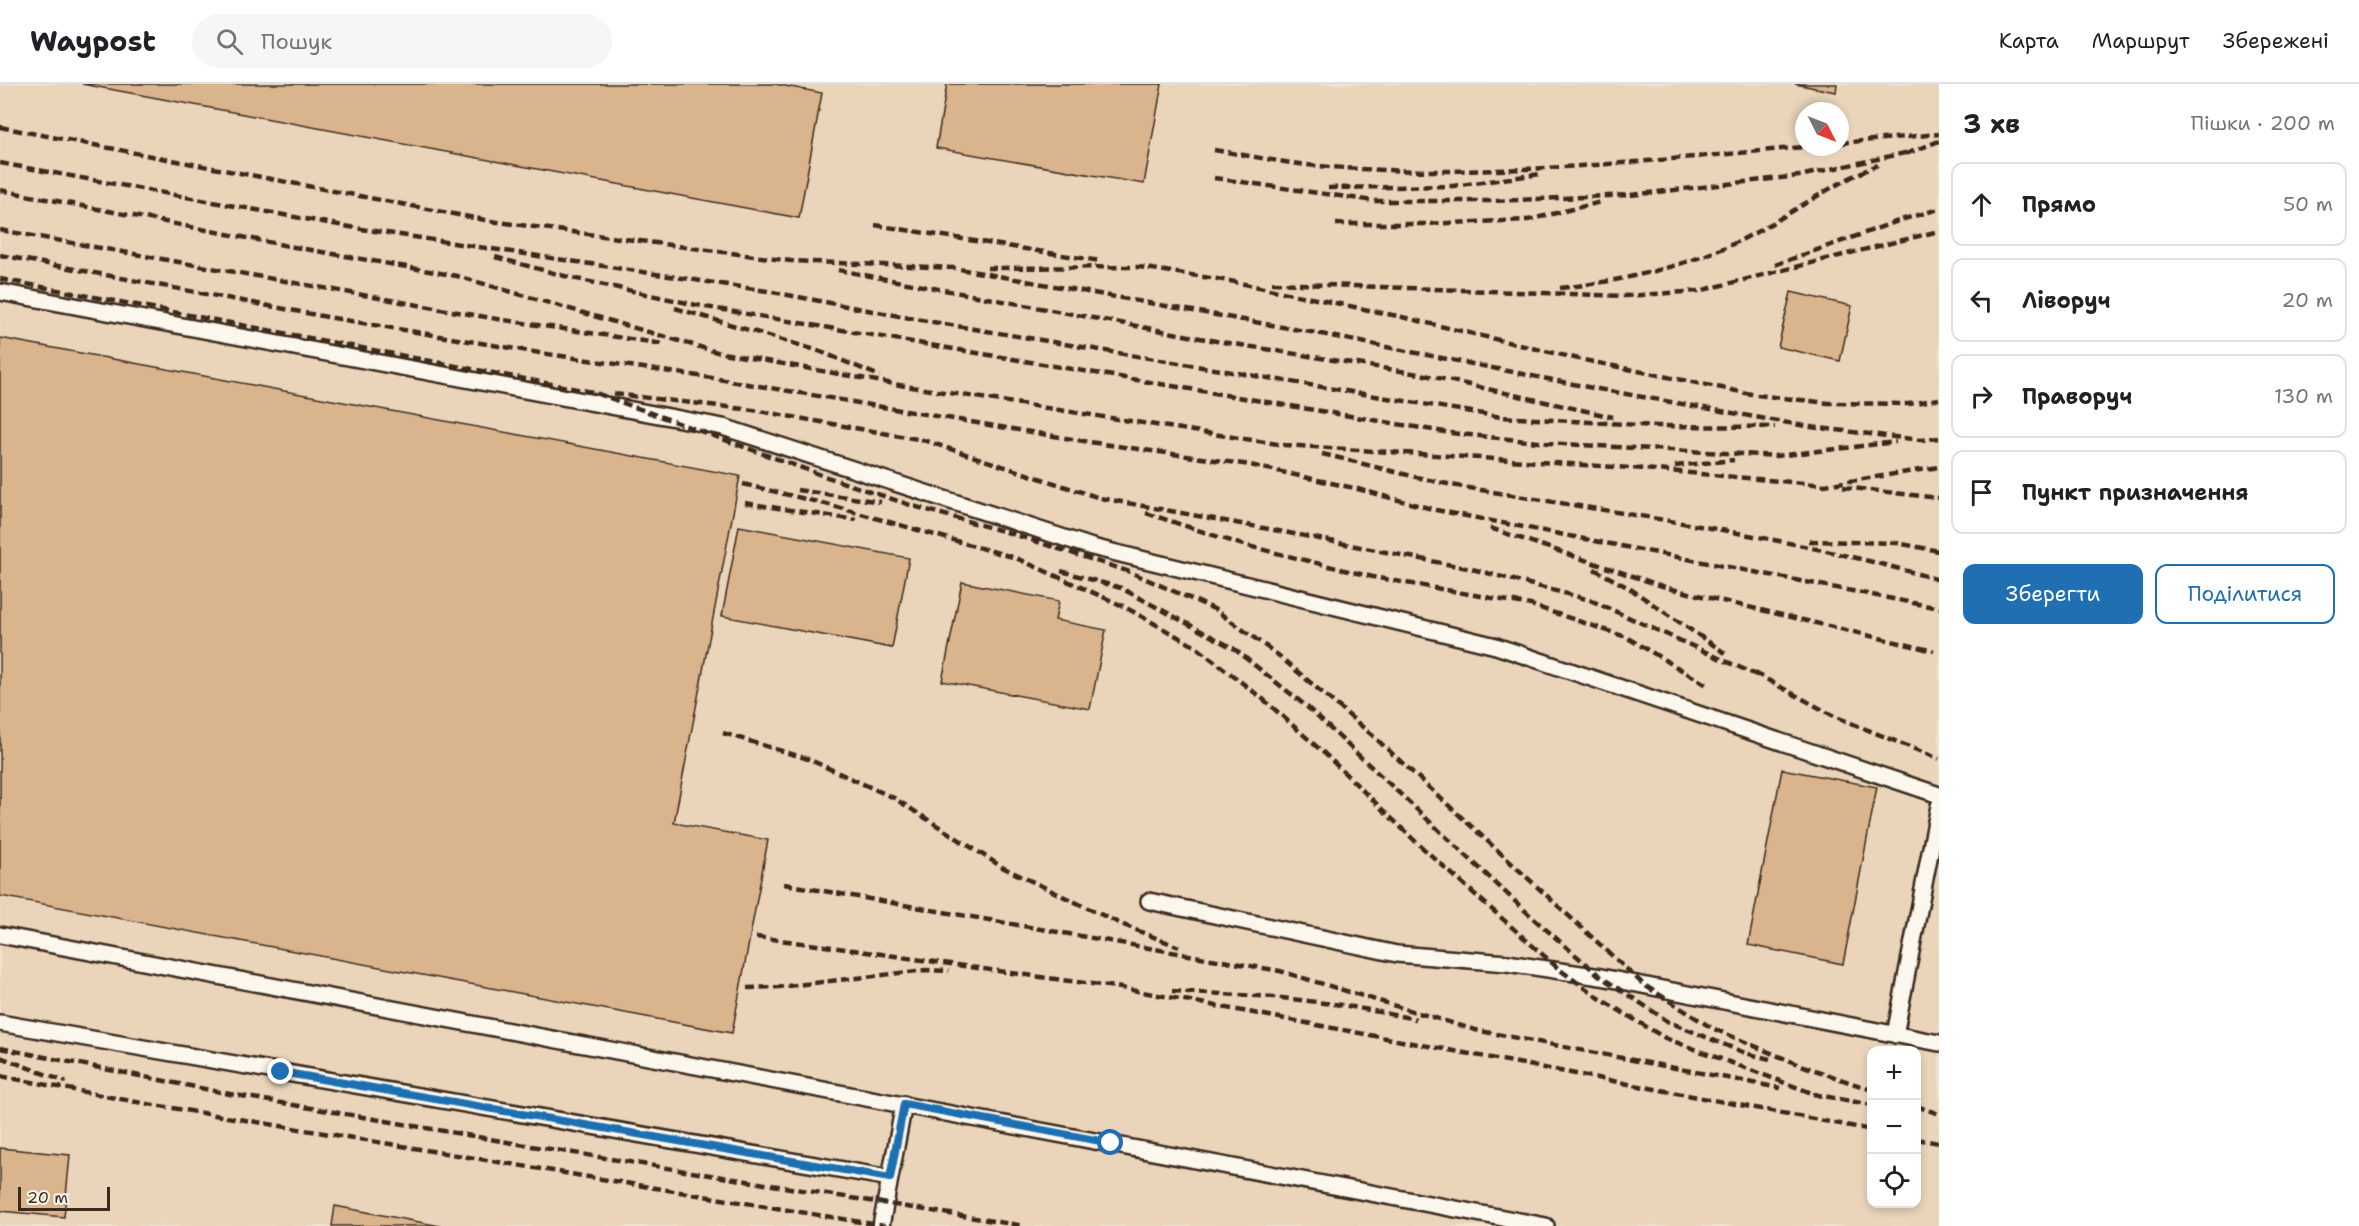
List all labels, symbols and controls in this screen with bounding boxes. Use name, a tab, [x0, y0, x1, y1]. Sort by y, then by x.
search box	[192, 14, 612, 68]
text: Waypost	[30, 22, 156, 60]
icon: search	[213, 25, 246, 58]
text: Пошук	[261, 27, 332, 56]
text: Карта	[1999, 27, 2059, 55]
text: Маршрут	[2092, 27, 2190, 55]
text: Збережені	[2223, 27, 2329, 55]
north arrow	[1795, 102, 1849, 156]
text: 3 хв	[1963, 106, 2020, 141]
text: Пішки · 200 m	[2191, 110, 2335, 136]
icon: ahead	[1965, 188, 1998, 221]
text: Прямо	[2022, 190, 2096, 219]
text: 50 m	[2283, 191, 2333, 217]
icon: left	[1965, 284, 1998, 317]
text: Ліворуч	[2022, 286, 2110, 315]
text: 20 m	[2282, 287, 2333, 313]
icon: right	[1965, 380, 1998, 413]
text: Праворуч	[2022, 382, 2132, 411]
text: 130 m	[2274, 383, 2333, 409]
icon: arrive	[1965, 476, 1998, 509]
text: Пункт призначення	[2022, 478, 2249, 507]
button: Зберегти	[1963, 564, 2143, 624]
button: Поділитися	[2155, 564, 2335, 624]
map controls	[1867, 1046, 1921, 1208]
button: +	[1867, 1046, 1921, 1100]
route end	[267, 1058, 293, 1084]
button: −	[1867, 1100, 1921, 1154]
route start	[1097, 1129, 1123, 1155]
button: locate	[1867, 1154, 1921, 1208]
scale bar	[18, 1184, 110, 1212]
text: 20 m	[27, 1187, 68, 1208]

